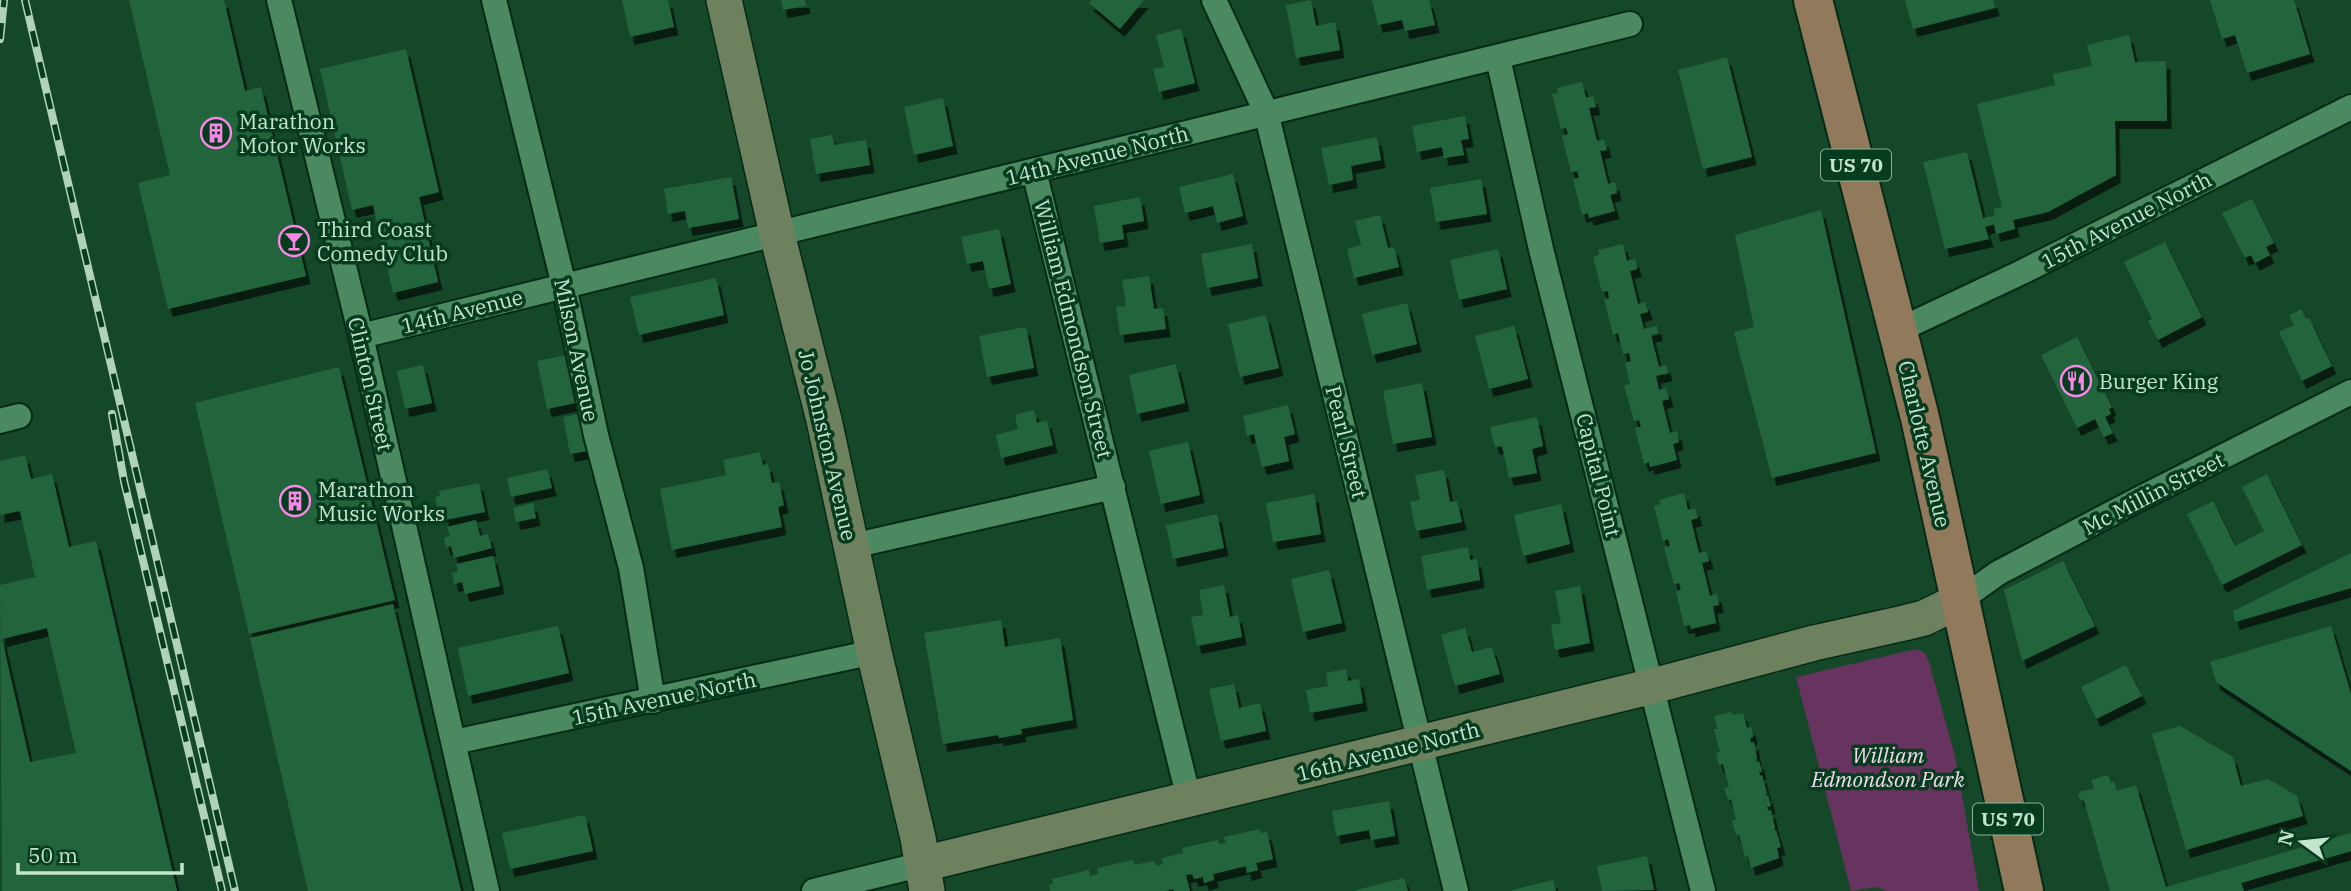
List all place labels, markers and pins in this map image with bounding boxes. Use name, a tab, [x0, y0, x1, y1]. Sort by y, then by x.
place label: Marathon Motor Works	[239, 107, 366, 159]
building icon: Marathon Motor Works	[199, 116, 233, 150]
place label: Third Coast Comedy Club	[317, 215, 448, 267]
bar icon: Third Coast Comedy Club	[277, 224, 311, 258]
restaurant icon: Burger King	[2059, 364, 2093, 398]
place label: Burger King	[2099, 367, 2219, 395]
place label: Marathon Music Works	[318, 475, 445, 527]
building icon: Marathon Music Works	[278, 484, 312, 518]

